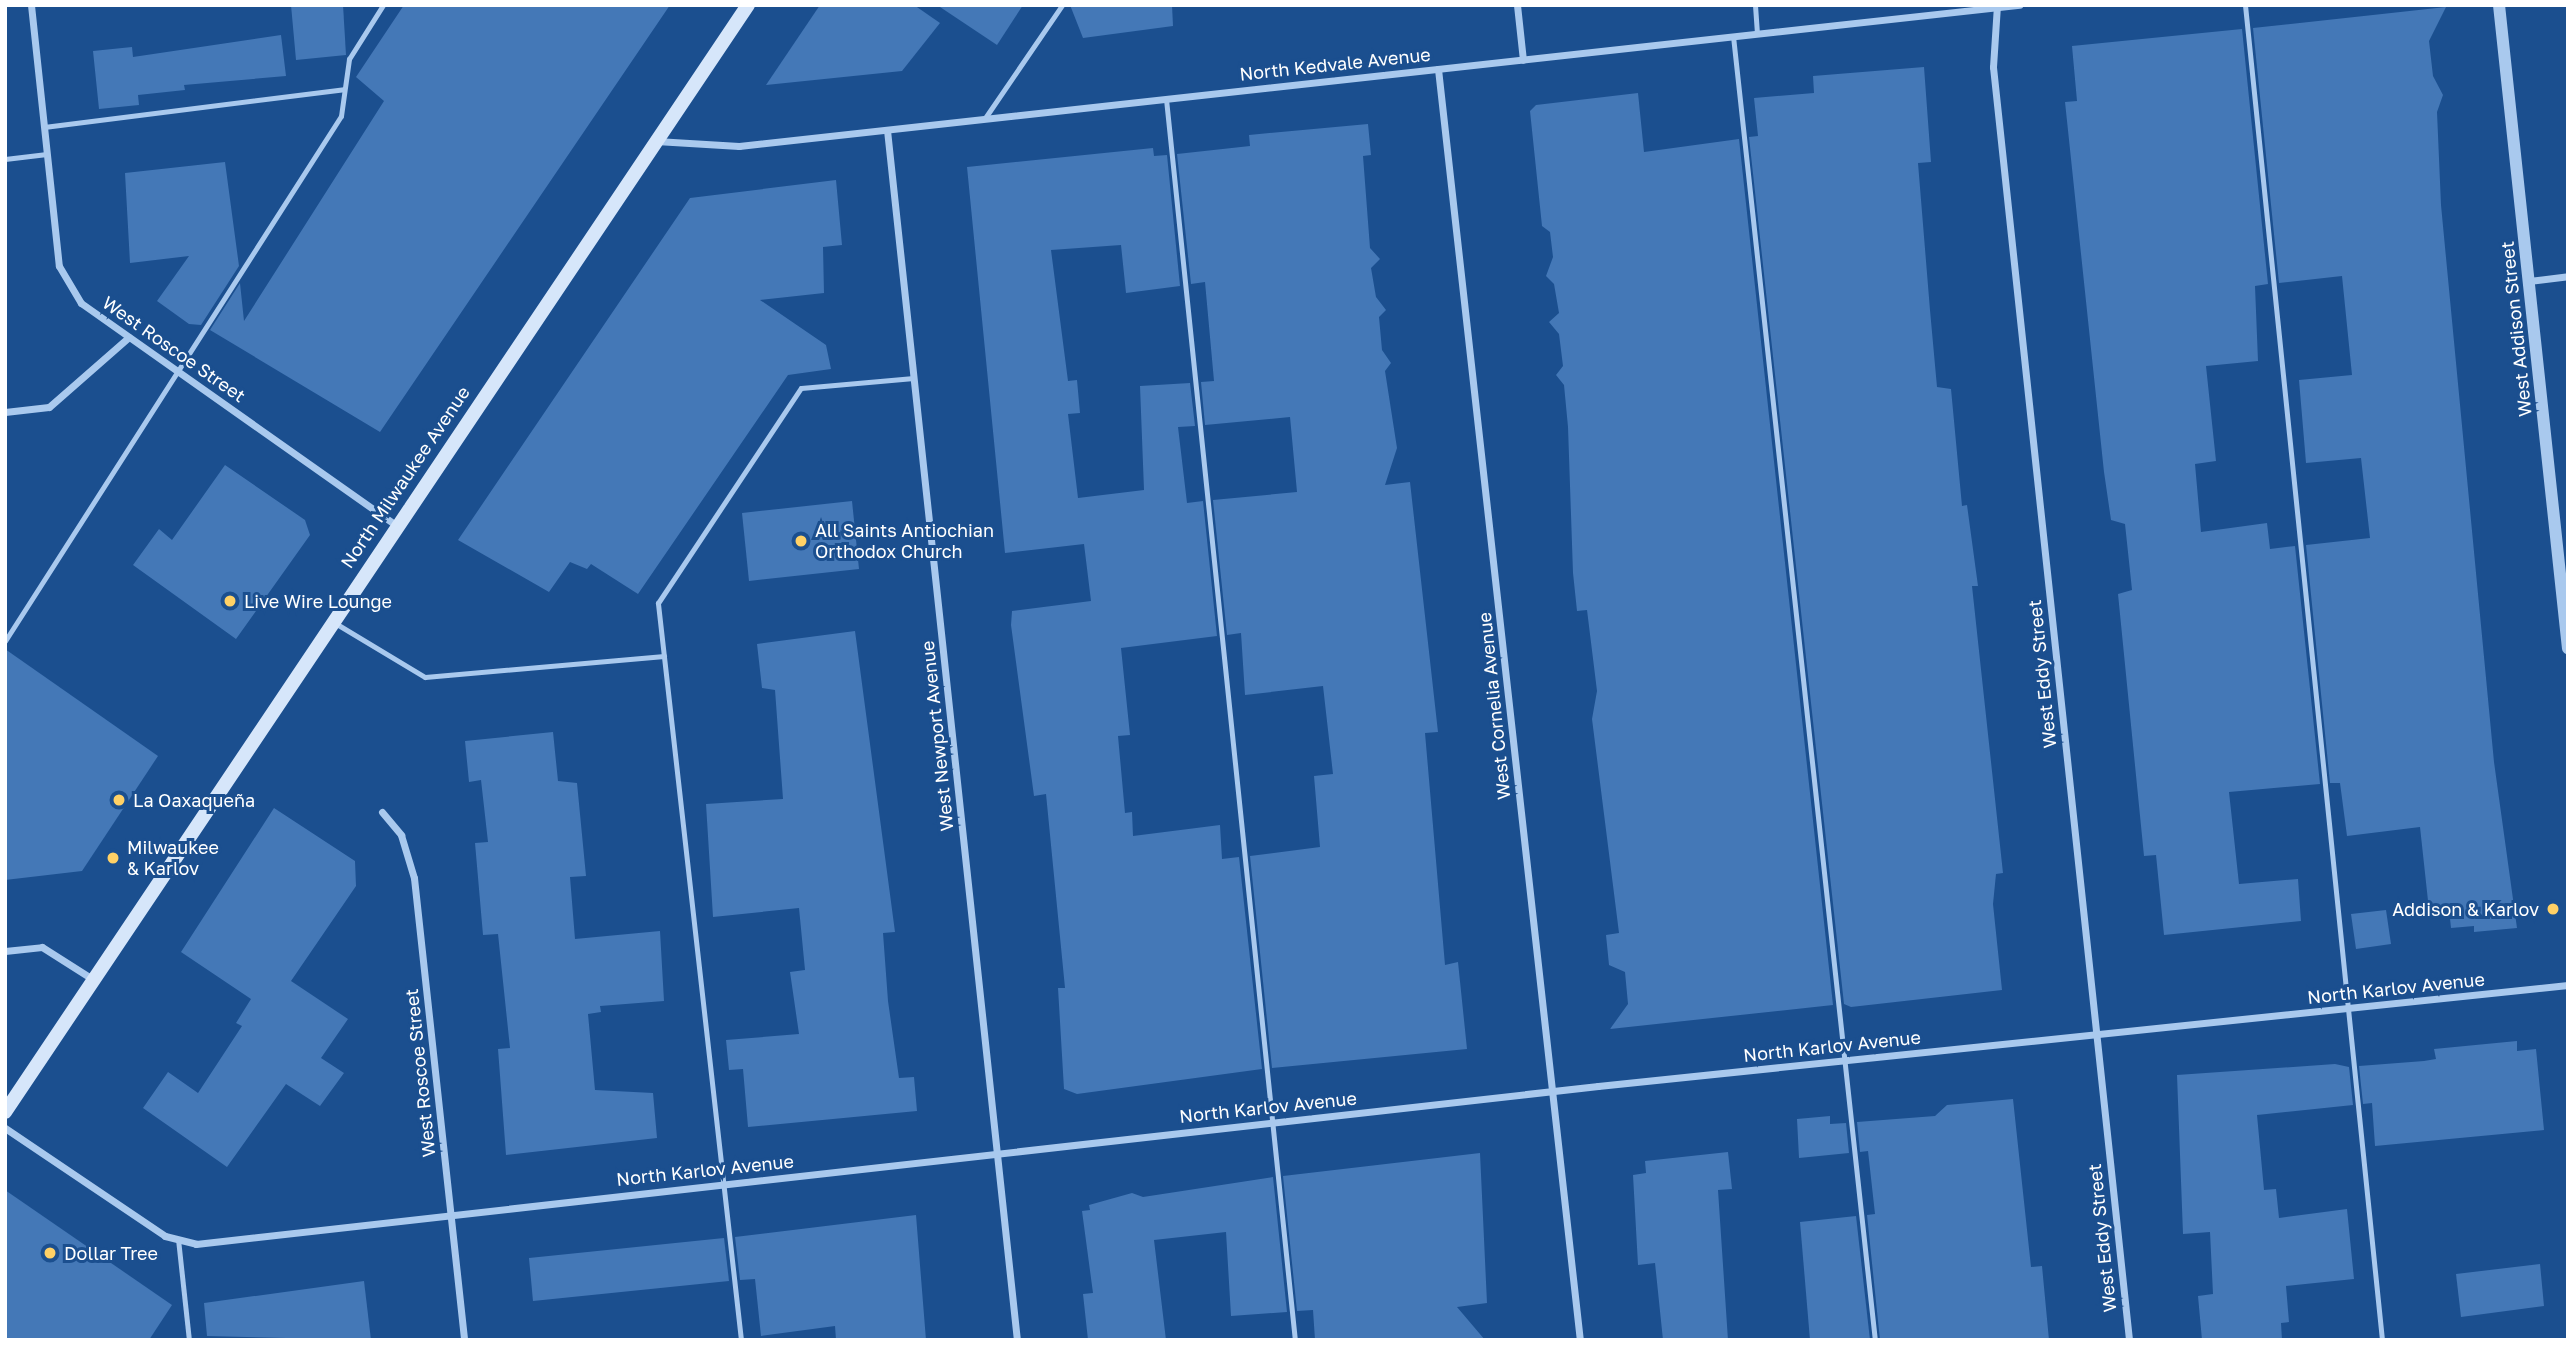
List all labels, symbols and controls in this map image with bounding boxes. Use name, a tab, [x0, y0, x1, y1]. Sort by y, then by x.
street label: North Kedvale Avenue	[1238, 43, 1432, 85]
street label: West Addison Street	[2496, 240, 2536, 418]
street label: West Roscoe Street	[98, 292, 250, 406]
street label: North Milwaukee Avenue	[336, 382, 474, 572]
place label: All Saints Antiochian Orthodox Church	[815, 520, 994, 562]
marker: All Saints Antiochian Orthodox Church	[793, 533, 809, 549]
place label: Live Wire Lounge	[244, 590, 392, 612]
marker: Live Wire Lounge	[222, 593, 238, 609]
street label: West Eddy Street	[2023, 599, 2061, 749]
street label: West Cornelia Avenue	[1473, 611, 1515, 801]
street label: West Newport Avenue	[916, 640, 958, 832]
place label: La Oaxaqueña	[133, 789, 255, 811]
marker: La Oaxaqueña	[111, 792, 127, 808]
place label: Milwaukee & Karlov	[127, 837, 219, 880]
marker: Milwaukee & Karlov	[105, 850, 121, 866]
place label: Addison & Karlov	[2392, 898, 2539, 920]
marker: Addison & Karlov	[2545, 901, 2561, 917]
street label: North Karlov Avenue	[2306, 968, 2486, 1008]
street label: West Roscoe Street	[400, 988, 440, 1158]
street label: North Karlov Avenue	[1742, 1026, 1922, 1066]
street label: North Karlov Avenue	[1178, 1087, 1358, 1127]
street label: North Karlov Avenue	[615, 1150, 795, 1190]
street label: West Eddy Street	[2083, 1163, 2121, 1313]
place label: Dollar Tree	[64, 1242, 158, 1264]
marker: Dollar Tree	[42, 1245, 58, 1261]

